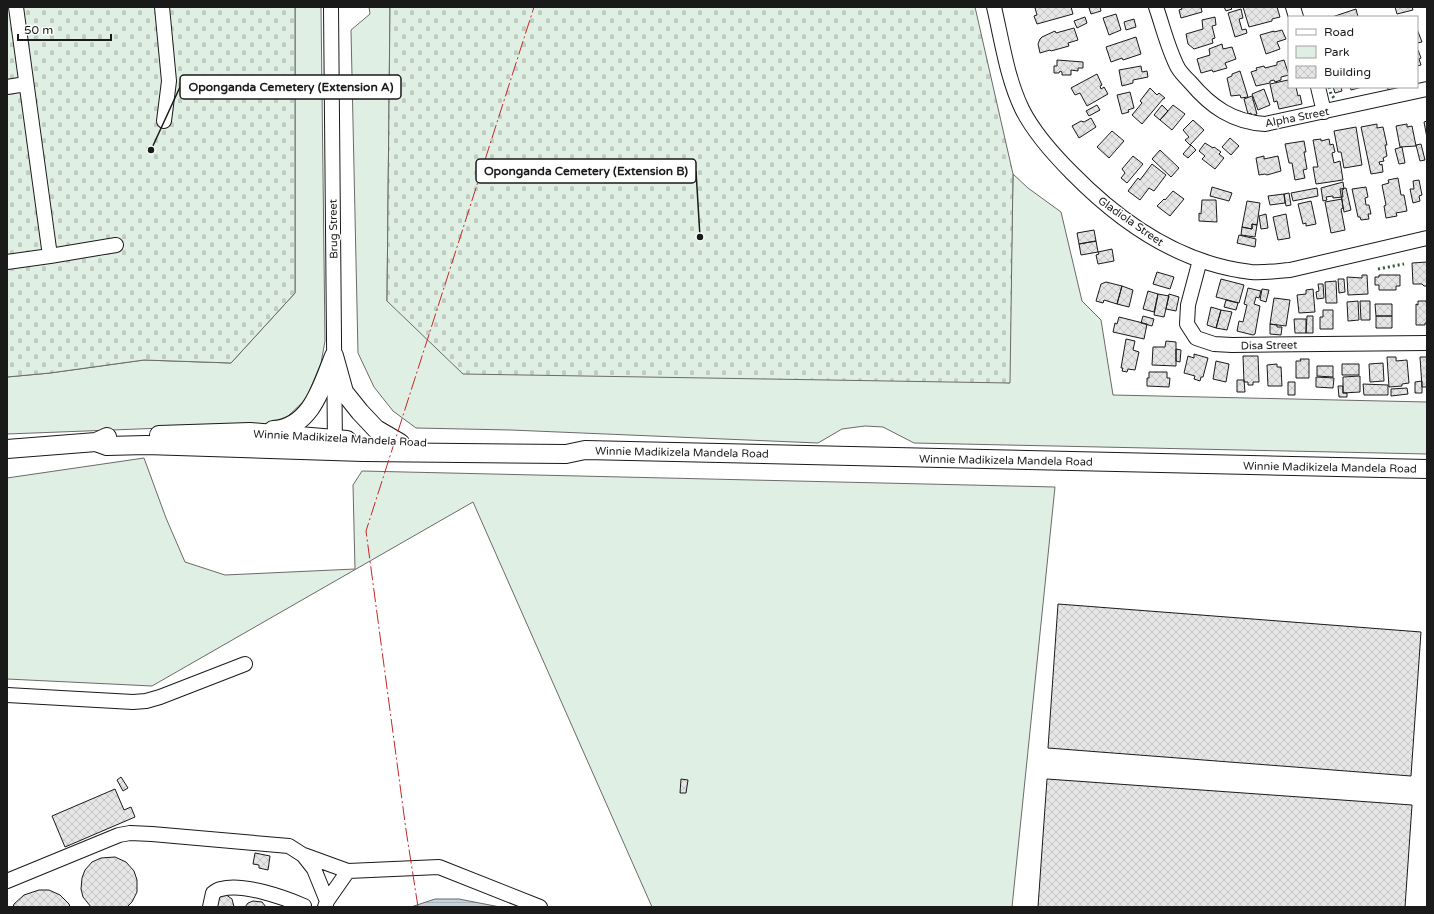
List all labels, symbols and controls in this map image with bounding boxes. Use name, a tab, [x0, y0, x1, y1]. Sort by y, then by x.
scale bar	[18, 16, 111, 42]
legend	[1288, 16, 1418, 88]
text: 50 m	[24, 23, 53, 37]
text: Road	[1324, 25, 1354, 39]
text: Park	[1324, 45, 1350, 59]
text: Building	[1324, 65, 1371, 79]
callout: Oponganda Cemetery (Extension A)	[180, 75, 401, 99]
text: Oponganda Cemetery (Extension A)	[189, 80, 394, 95]
street label: Alpha Street	[1264, 105, 1330, 130]
callout: Oponganda Cemetery (Extension B)	[476, 159, 696, 183]
text: Oponganda Cemetery (Extension B)	[484, 164, 688, 179]
street label: Gladiola Street	[1096, 194, 1166, 249]
street label: Brug Street	[326, 199, 341, 259]
street label: Disa Street	[1241, 339, 1297, 352]
street label: Winnie Madikizela Mandela Road	[253, 427, 427, 450]
street label: Winnie Madikizela Mandela Road	[595, 444, 769, 461]
street label: Winnie Madikizela Mandela Road	[919, 452, 1093, 469]
street label: Winnie Madikizela Mandela Road	[1243, 459, 1417, 476]

